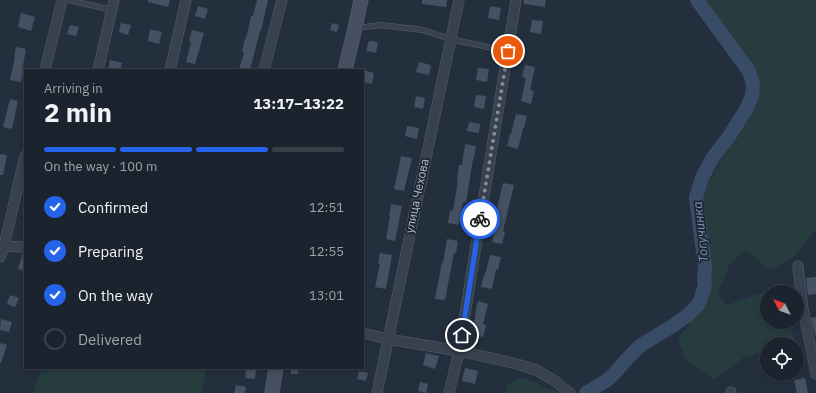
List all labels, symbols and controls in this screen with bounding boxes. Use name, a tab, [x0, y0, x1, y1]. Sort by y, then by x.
pin	[491, 34, 525, 68]
icon: bag	[497, 40, 519, 62]
text: Arriving in	[44, 80, 103, 97]
text: 13:17–13:22	[253, 94, 344, 113]
text: 2 min	[44, 95, 112, 129]
street label: улица Чехова	[401, 157, 432, 235]
text: On the way · 100 m	[44, 158, 157, 175]
icon: check	[44, 196, 66, 218]
text: Confirmed	[78, 198, 148, 217]
text: 12:51	[309, 199, 344, 216]
courier	[460, 199, 500, 239]
water label: Тогучинка	[689, 201, 712, 263]
icon: bike	[469, 208, 491, 230]
icon: check	[44, 240, 66, 262]
text: Preparing	[78, 242, 143, 261]
text: 12:55	[309, 243, 344, 260]
icon: check	[44, 284, 66, 306]
north arrow	[760, 285, 804, 329]
map controls	[760, 285, 804, 381]
text: On the way	[78, 286, 153, 305]
text: 13:01	[309, 287, 344, 304]
pin	[445, 318, 479, 352]
icon: home	[451, 324, 473, 346]
text: Delivered	[78, 330, 142, 349]
button: locate	[760, 337, 804, 381]

